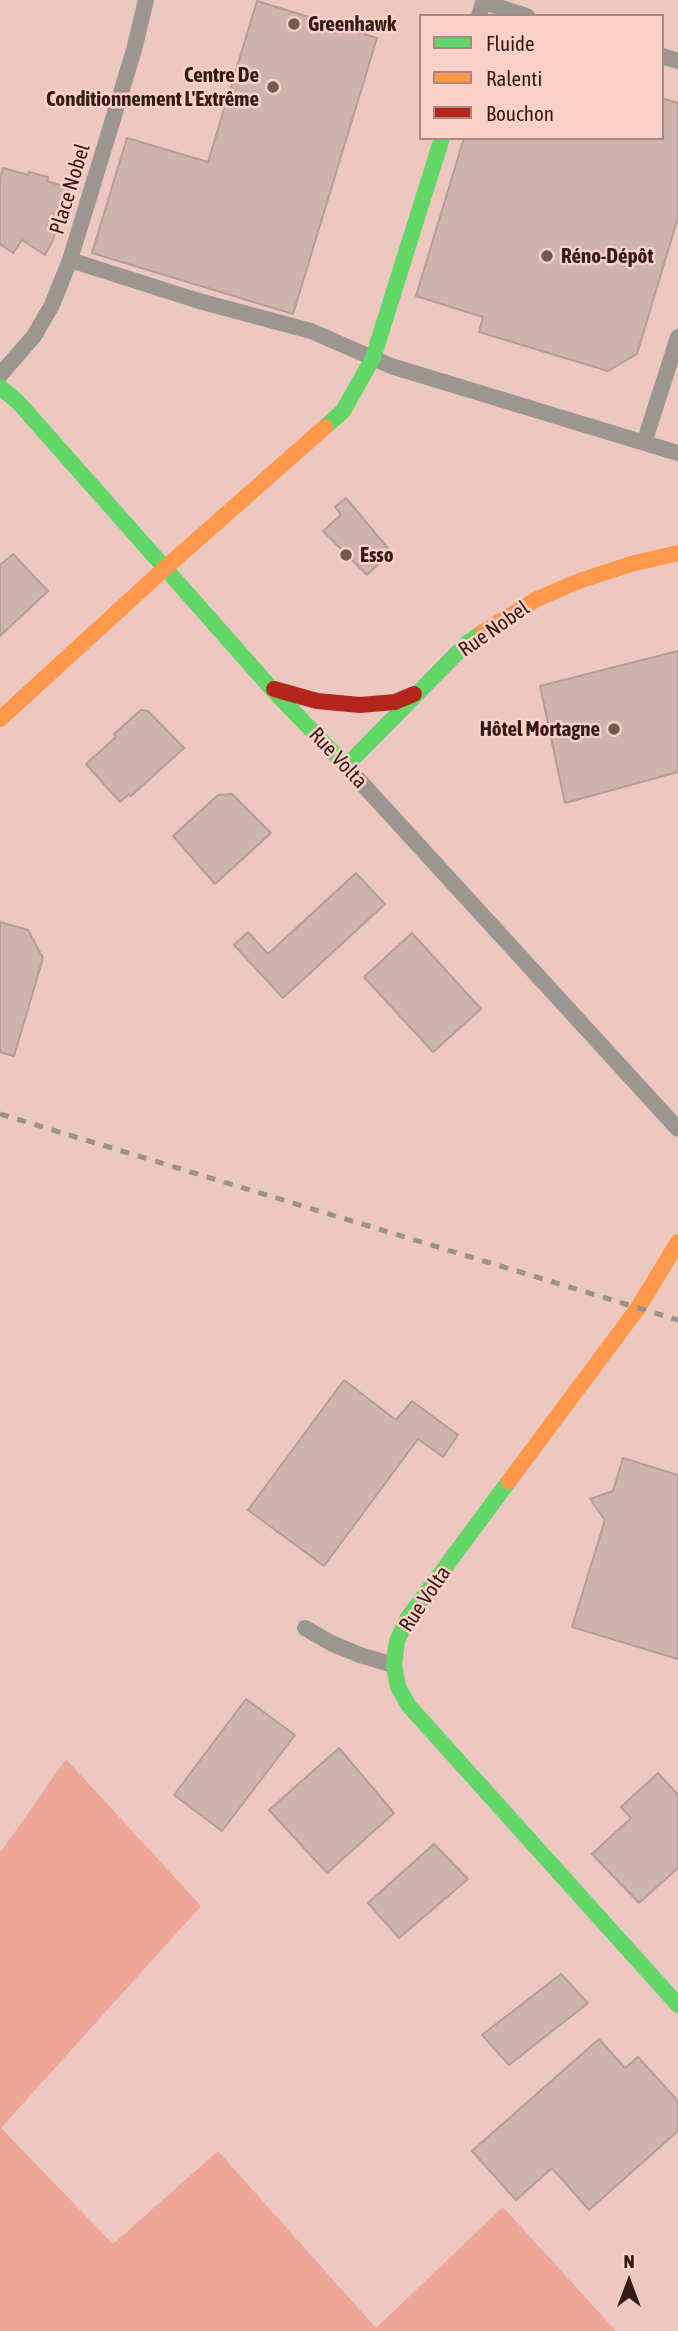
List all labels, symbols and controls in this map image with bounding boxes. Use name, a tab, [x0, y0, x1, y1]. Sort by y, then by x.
place label: Greenhawk	[308, 11, 396, 37]
legend	[419, 14, 664, 140]
marker: Greenhawk	[286, 16, 302, 32]
text: Fluide	[486, 31, 535, 55]
place label: Centre De Conditionnement L'Extrême	[46, 62, 259, 112]
text: Ralenti	[486, 66, 542, 90]
marker: Centre De Conditionnement L'Extrême	[265, 79, 281, 95]
text: Bouchon	[486, 101, 554, 125]
street label: Place Nobel	[44, 141, 96, 237]
place label: Réno-Dépôt	[561, 243, 654, 269]
marker: Réno-Dépôt	[539, 248, 555, 264]
place label: Esso	[360, 542, 394, 568]
marker: Esso	[338, 547, 354, 563]
street label: Rue Nobel	[454, 596, 534, 662]
place label: Hôtel Mortagne	[480, 716, 600, 742]
marker: Hôtel Mortagne	[606, 721, 622, 737]
street label: Rue Volta	[304, 722, 372, 794]
street label: Rue Volta	[394, 1561, 456, 1637]
north arrow	[594, 2247, 664, 2317]
text: N	[623, 2250, 635, 2272]

